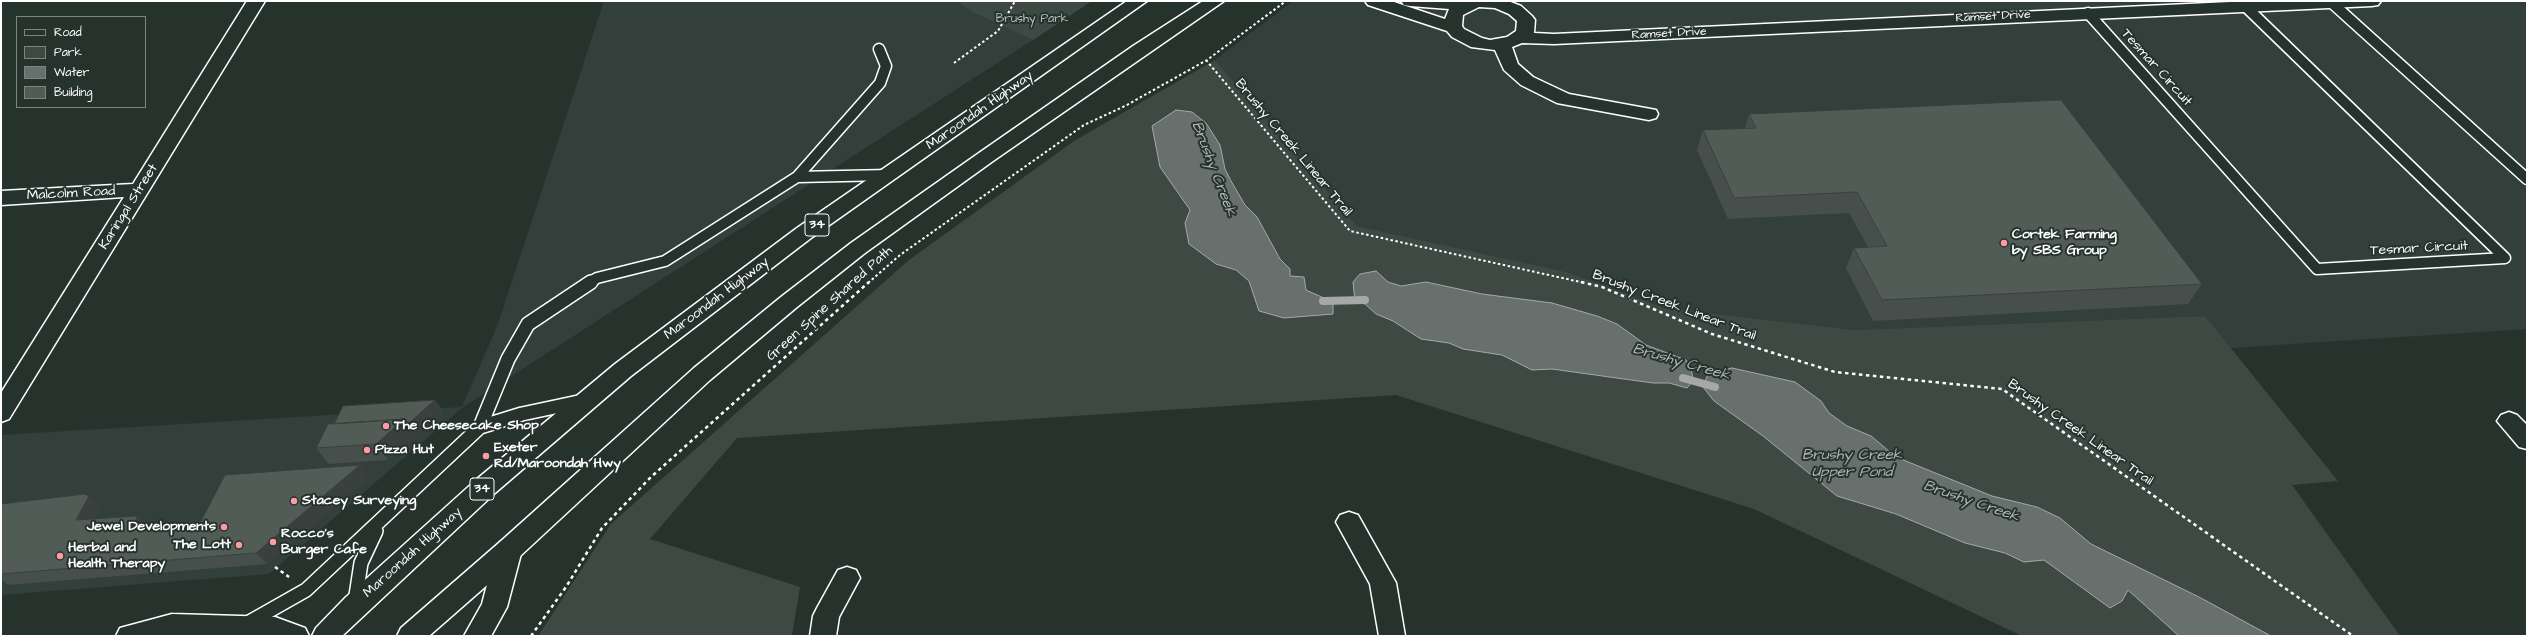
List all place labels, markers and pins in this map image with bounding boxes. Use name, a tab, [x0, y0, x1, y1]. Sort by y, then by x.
place label: Cortek Farming by SBS Group	[2012, 227, 2117, 260]
marker: Cortek Farming by SBS Group	[1999, 238, 2009, 248]
place label: The Cheesecake Shop	[394, 418, 539, 434]
marker: The Cheesecake Shop	[381, 421, 391, 431]
place label: Exeter Rd/Maroondah Hwy	[494, 440, 621, 472]
place label: Pizza Hut	[375, 442, 434, 458]
marker: Pizza Hut	[362, 445, 372, 455]
marker: Exeter Rd/Maroondah Hwy	[481, 451, 491, 461]
place label: Stacey Surveying	[302, 493, 416, 509]
marker: Stacey Surveying	[289, 496, 299, 506]
place label: Jewel Developments	[87, 519, 216, 535]
marker: Jewel Developments	[219, 522, 229, 532]
place label: Rocco's Burger Cafe	[281, 526, 367, 558]
place label: The Lott	[173, 537, 231, 553]
marker: Rocco's Burger Cafe	[268, 537, 278, 547]
place label: Herbal and Health Therapy	[68, 540, 165, 572]
marker: The Lott	[234, 540, 244, 550]
marker: Herbal and Health Therapy	[55, 551, 65, 561]

